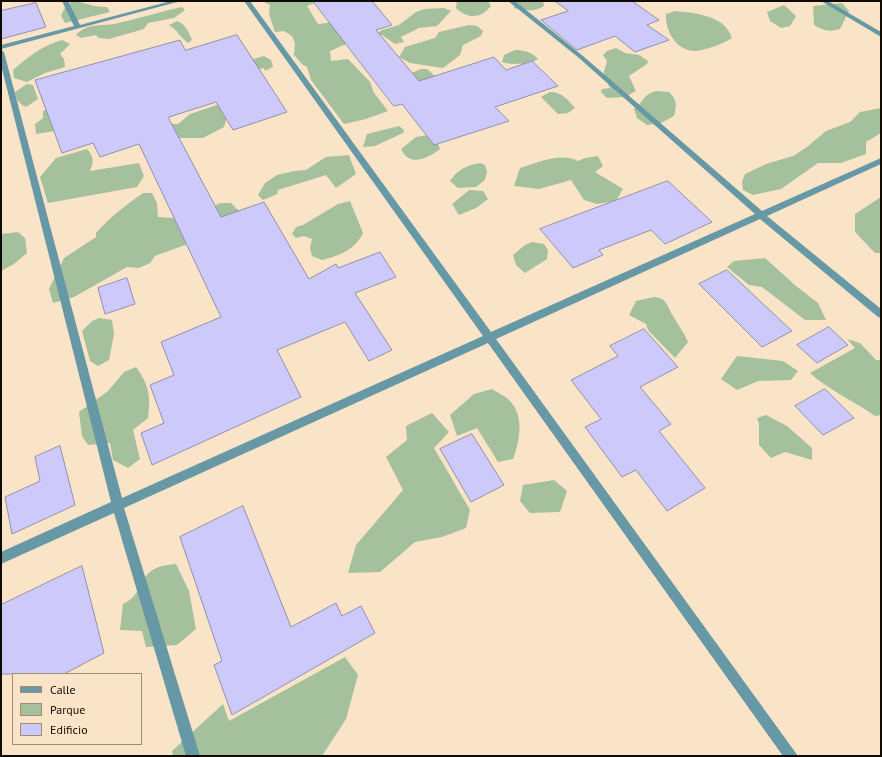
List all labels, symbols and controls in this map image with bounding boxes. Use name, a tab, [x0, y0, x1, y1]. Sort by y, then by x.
legend	[12, 673, 142, 745]
text: Calle	[50, 682, 76, 697]
text: Parque	[50, 702, 85, 717]
text: Edificio	[50, 722, 88, 737]

